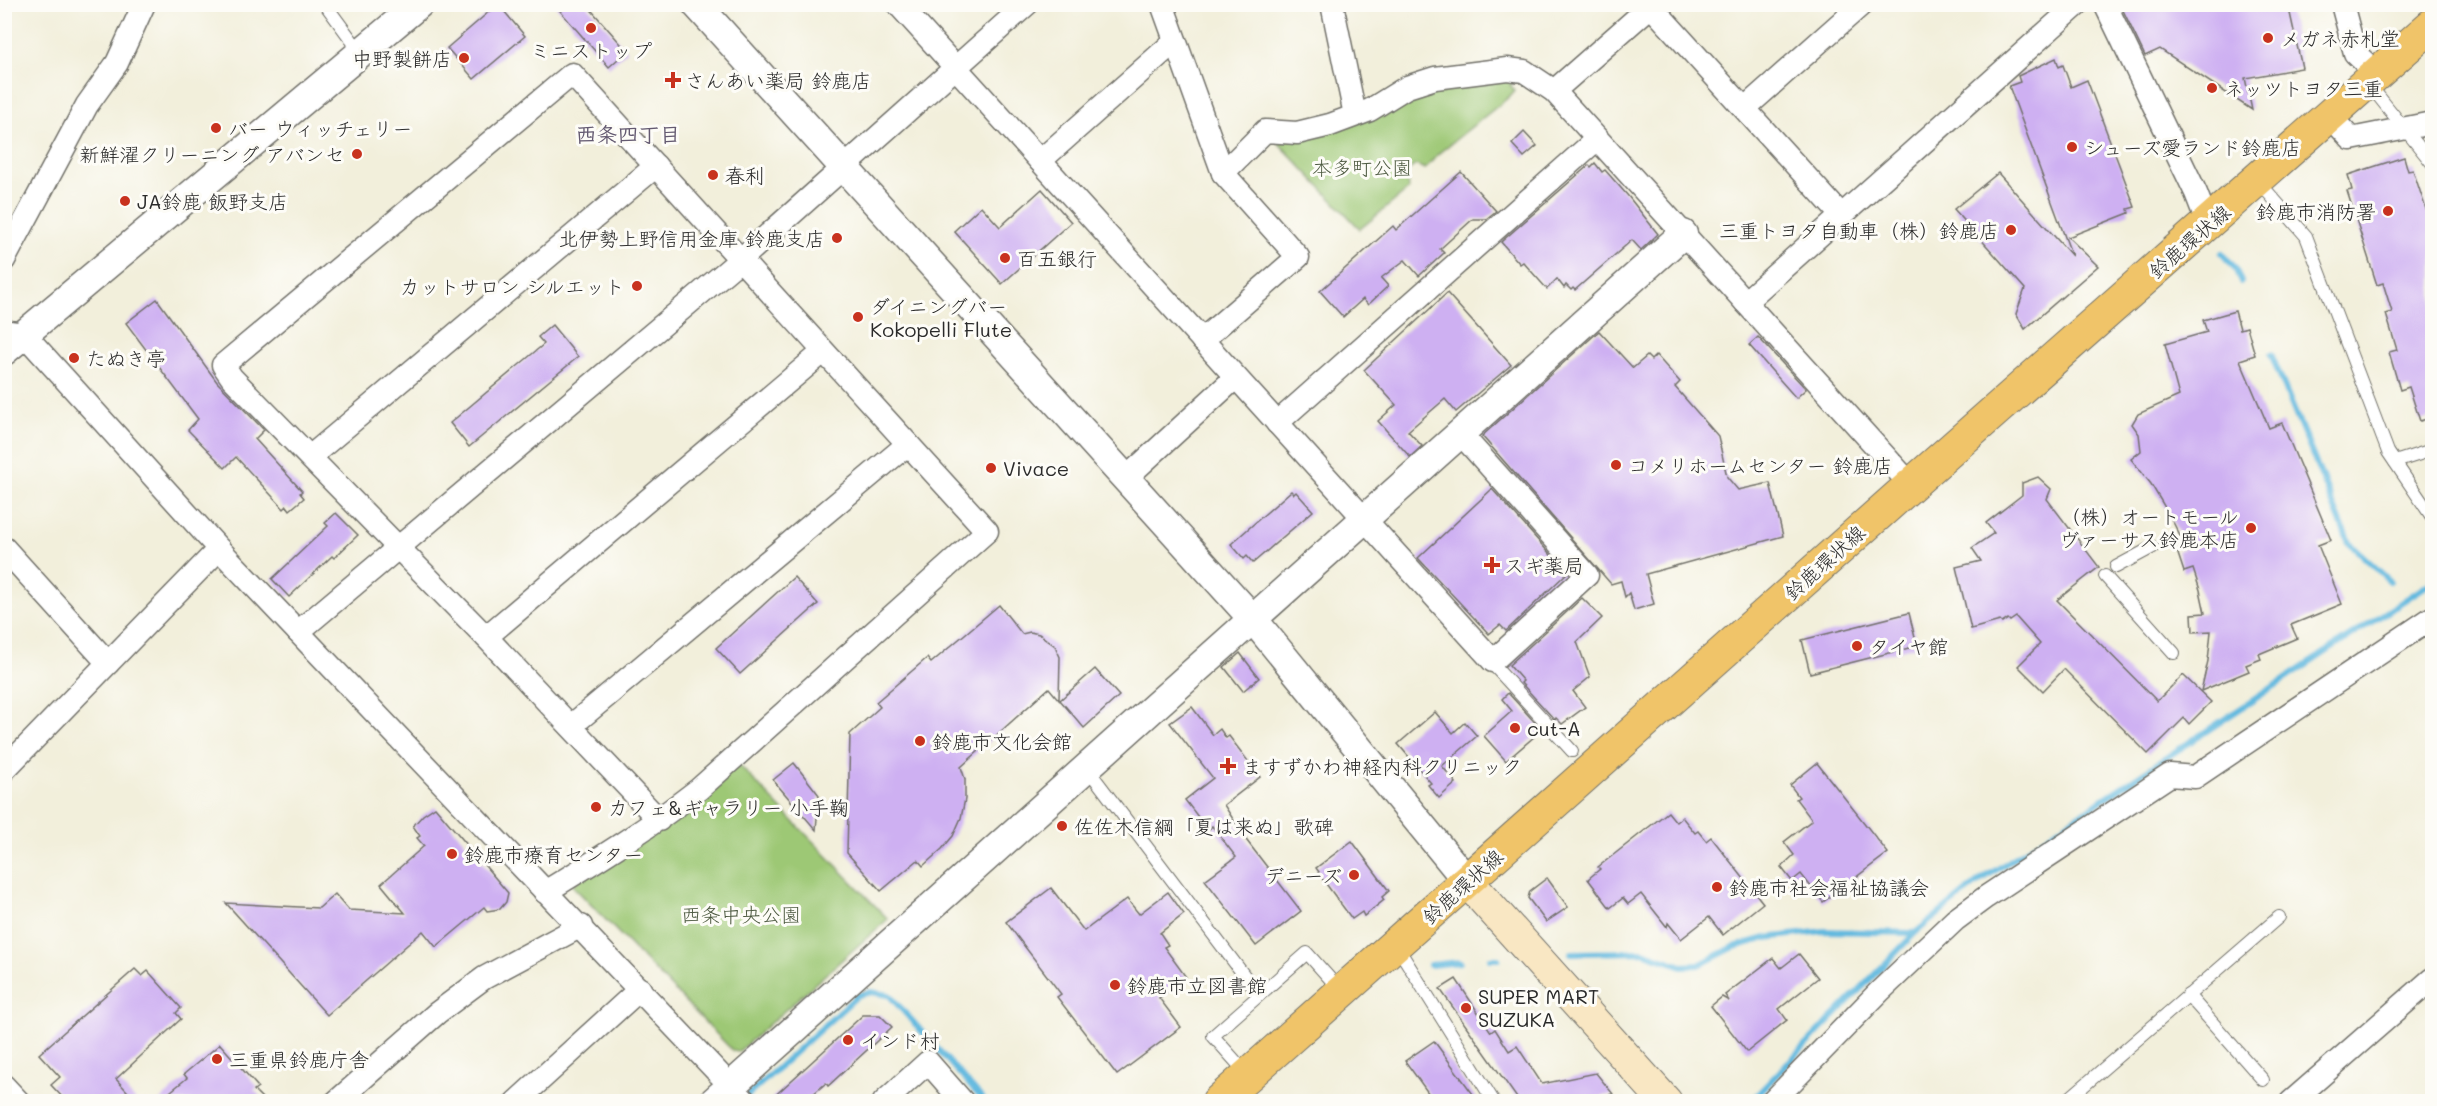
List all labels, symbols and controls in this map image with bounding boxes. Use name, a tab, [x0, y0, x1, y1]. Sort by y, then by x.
marker: ミニストップ	[584, 21, 598, 35]
place label: メガネ赤札堂	[2280, 25, 2400, 51]
marker: メガネ赤札堂	[2261, 31, 2275, 45]
place label: ミニストップ	[530, 37, 652, 63]
place label: 中野製餅店	[352, 45, 452, 71]
marker: 中野製餅店	[457, 51, 471, 65]
place label: さんあい薬局 鈴鹿店	[685, 67, 871, 93]
marker: さんあい薬局 鈴鹿店	[666, 73, 680, 87]
place label: ネッツトヨタ三重	[2224, 75, 2383, 101]
marker: ネッツトヨタ三重	[2205, 81, 2219, 95]
place label: バー ウィッチェリー	[228, 115, 412, 141]
district label: 西条四丁目	[576, 120, 681, 147]
marker: バー ウィッチェリー	[209, 121, 223, 135]
place label: シューズ愛ランド鈴鹿店	[2084, 134, 2301, 160]
marker: シューズ愛ランド鈴鹿店	[2065, 140, 2079, 154]
place label: 新鮮濯クリーニング アバンセ	[79, 141, 345, 167]
marker: 新鮮濯クリーニング アバンセ	[350, 147, 364, 161]
park label: 本多町公園	[1312, 154, 1412, 180]
place label: 春利	[725, 162, 765, 188]
marker: 春利	[706, 168, 720, 182]
place label: JA鈴鹿 飯野支店	[137, 188, 288, 214]
marker: JA鈴鹿 飯野支店	[118, 194, 132, 208]
street label: 鈴鹿環状線	[2143, 198, 2235, 284]
place label: 鈴鹿市消防署	[2256, 198, 2376, 224]
marker: 鈴鹿市消防署	[2381, 204, 2395, 218]
place label: 三重トヨタ自動車（株）鈴鹿店	[1719, 217, 1999, 243]
marker: 三重トヨタ自動車（株）鈴鹿店	[2004, 223, 2018, 237]
place label: 北伊勢上野信用金庫 鈴鹿支店	[559, 225, 825, 251]
marker: 北伊勢上野信用金庫 鈴鹿支店	[830, 231, 844, 245]
place label: 百五銀行	[1017, 245, 1097, 271]
marker: 百五銀行	[998, 251, 1012, 265]
place label: カットサロン シルエット	[400, 273, 625, 299]
marker: カットサロン シルエット	[630, 279, 644, 293]
place label: ダイニングバー Kokopelli Flute	[870, 293, 1012, 342]
marker: ダイニングバー Kokopelli Flute	[851, 310, 865, 324]
place label: たぬき亭	[86, 345, 166, 371]
marker: たぬき亭	[67, 351, 81, 365]
place label: コメリホームセンター 鈴鹿店	[1628, 452, 1893, 478]
place label: Vivace	[1003, 455, 1069, 481]
marker: コメリホームセンター 鈴鹿店	[1609, 458, 1623, 472]
marker: Vivace	[984, 461, 998, 475]
place label: （株）オートモール ヴァーサス鈴鹿本店	[2059, 503, 2239, 552]
street label: 鈴鹿環状線	[1778, 519, 1870, 605]
marker: （株）オートモール ヴァーサス鈴鹿本店	[2244, 521, 2258, 535]
place label: スギ薬局	[1504, 552, 1584, 578]
marker: スギ薬局	[1485, 558, 1499, 572]
place label: タイヤ館	[1869, 633, 1948, 659]
marker: タイヤ館	[1850, 639, 1864, 653]
place label: cut-A	[1527, 715, 1581, 741]
marker: cut-A	[1508, 721, 1522, 735]
place label: 鈴鹿市文化会館	[932, 728, 1072, 754]
marker: 鈴鹿市文化会館	[913, 734, 927, 748]
place label: ますずかわ神経内科クリニック	[1242, 753, 1522, 779]
marker: ますずかわ神経内科クリニック	[1219, 757, 1237, 775]
place label: カフェ&ギャラリー 小手鞠	[608, 794, 849, 820]
marker: カフェ&ギャラリー 小手鞠	[589, 800, 603, 814]
place label: 佐佐木信綱「夏は来ぬ」歌碑	[1074, 813, 1334, 839]
marker: 佐佐木信綱「夏は来ぬ」歌碑	[1055, 819, 1069, 833]
place label: 鈴鹿市療育センター	[464, 841, 643, 867]
street label: 鈴鹿環状線	[1416, 843, 1508, 929]
marker: 鈴鹿市療育センター	[445, 847, 459, 861]
place label: デニーズ	[1264, 862, 1342, 888]
marker: デニーズ	[1347, 868, 1361, 882]
place label: 鈴鹿市社会福祉協議会	[1729, 874, 1929, 900]
marker: 鈴鹿市社会福祉協議会	[1710, 880, 1724, 894]
park label: 西条中央公園	[681, 901, 801, 927]
place label: 鈴鹿市立図書館	[1127, 972, 1267, 998]
marker: 鈴鹿市立図書館	[1108, 978, 1122, 992]
place label: SUPER MART SUZUKA	[1478, 983, 1599, 1032]
marker: SUPER MART SUZUKA	[1459, 1001, 1473, 1015]
place label: インド村	[860, 1027, 940, 1053]
marker: インド村	[841, 1033, 855, 1047]
place label: 三重県鈴鹿庁舎	[229, 1046, 369, 1072]
marker: 三重県鈴鹿庁舎	[210, 1052, 224, 1066]

